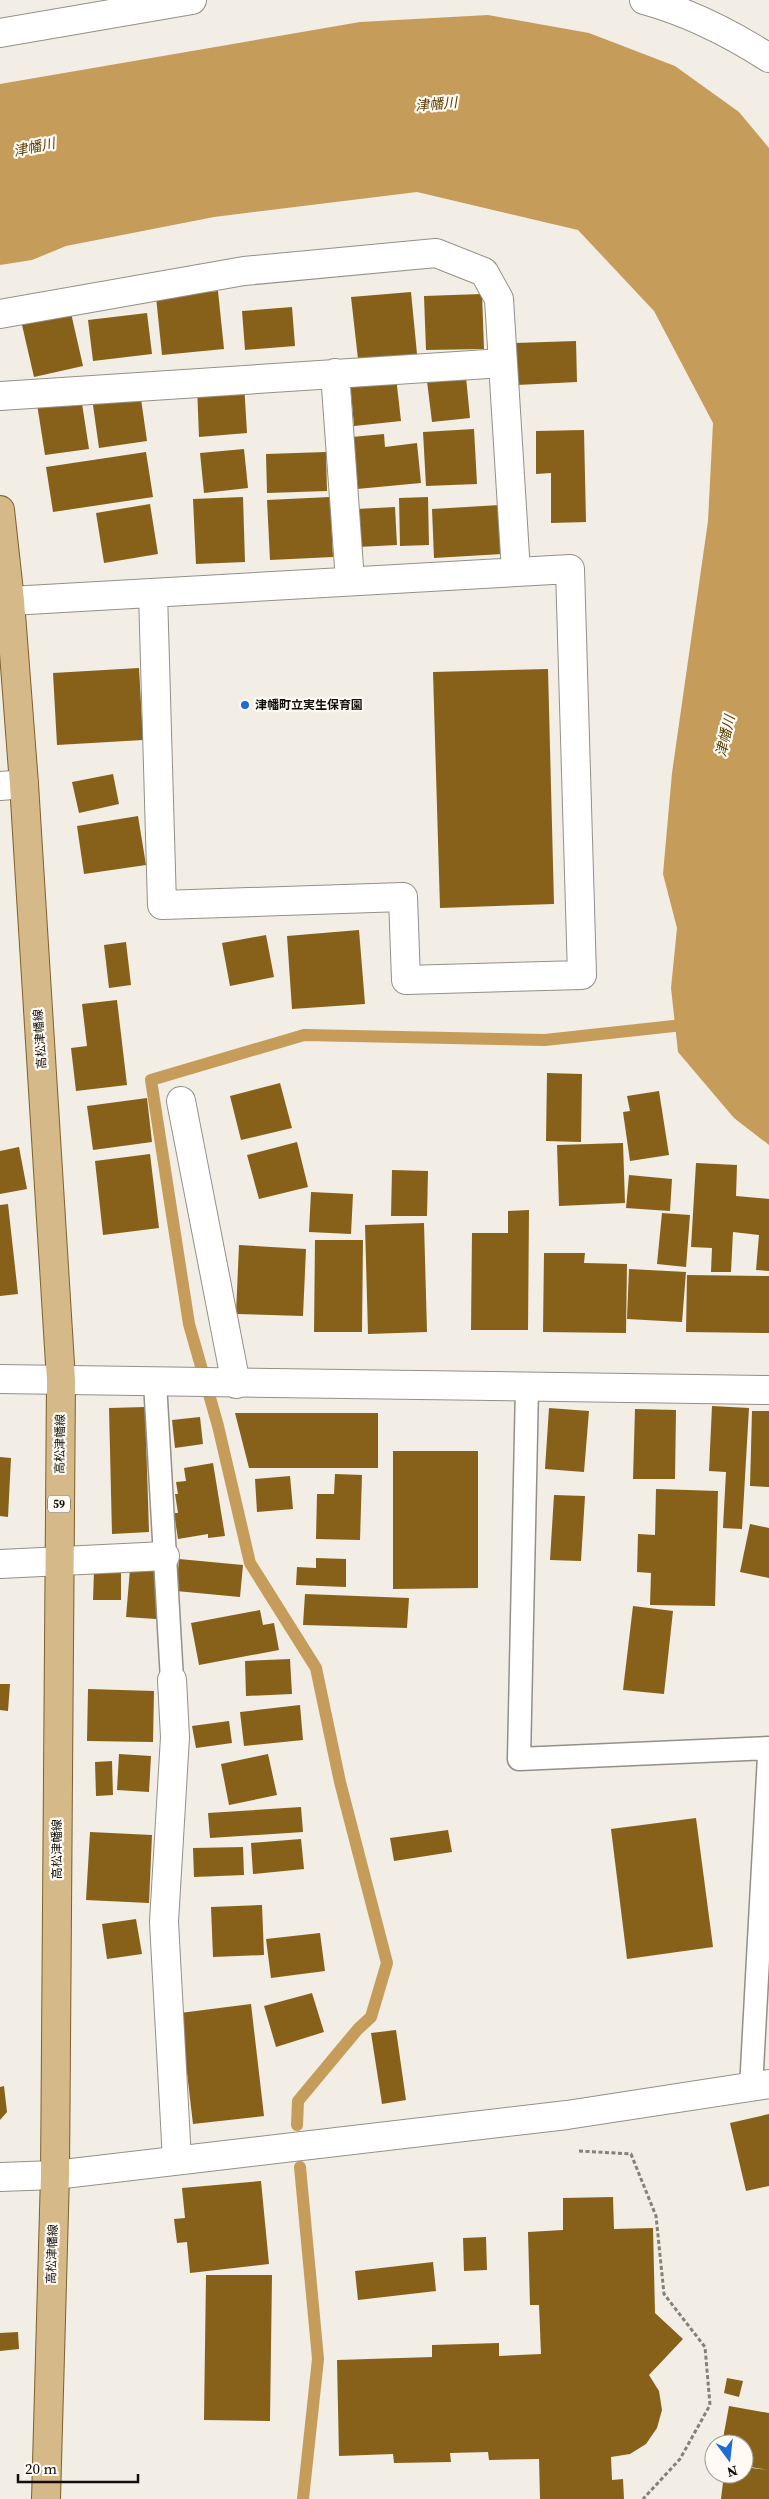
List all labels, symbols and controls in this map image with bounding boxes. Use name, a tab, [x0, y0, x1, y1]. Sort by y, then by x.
water label: 津幡川	[414, 92, 460, 116]
water label: 津幡川	[11, 132, 59, 161]
place label: 津幡町立実生保育園	[255, 697, 363, 713]
marker: 津幡町立実生保育園	[239, 699, 251, 711]
water label: 津幡川	[711, 711, 740, 759]
street label: 高松津幡線	[30, 1009, 50, 1069]
street label: 高松津幡線	[51, 1414, 69, 1474]
road number: 59	[48, 1496, 70, 1512]
street label: 高松津幡線	[49, 1819, 65, 1879]
street label: 高松津幡線	[43, 2224, 61, 2284]
north arrow	[704, 2434, 754, 2484]
scale bar	[18, 2452, 138, 2484]
text: 20 m	[25, 2458, 57, 2479]
text: N	[725, 2461, 740, 2483]

